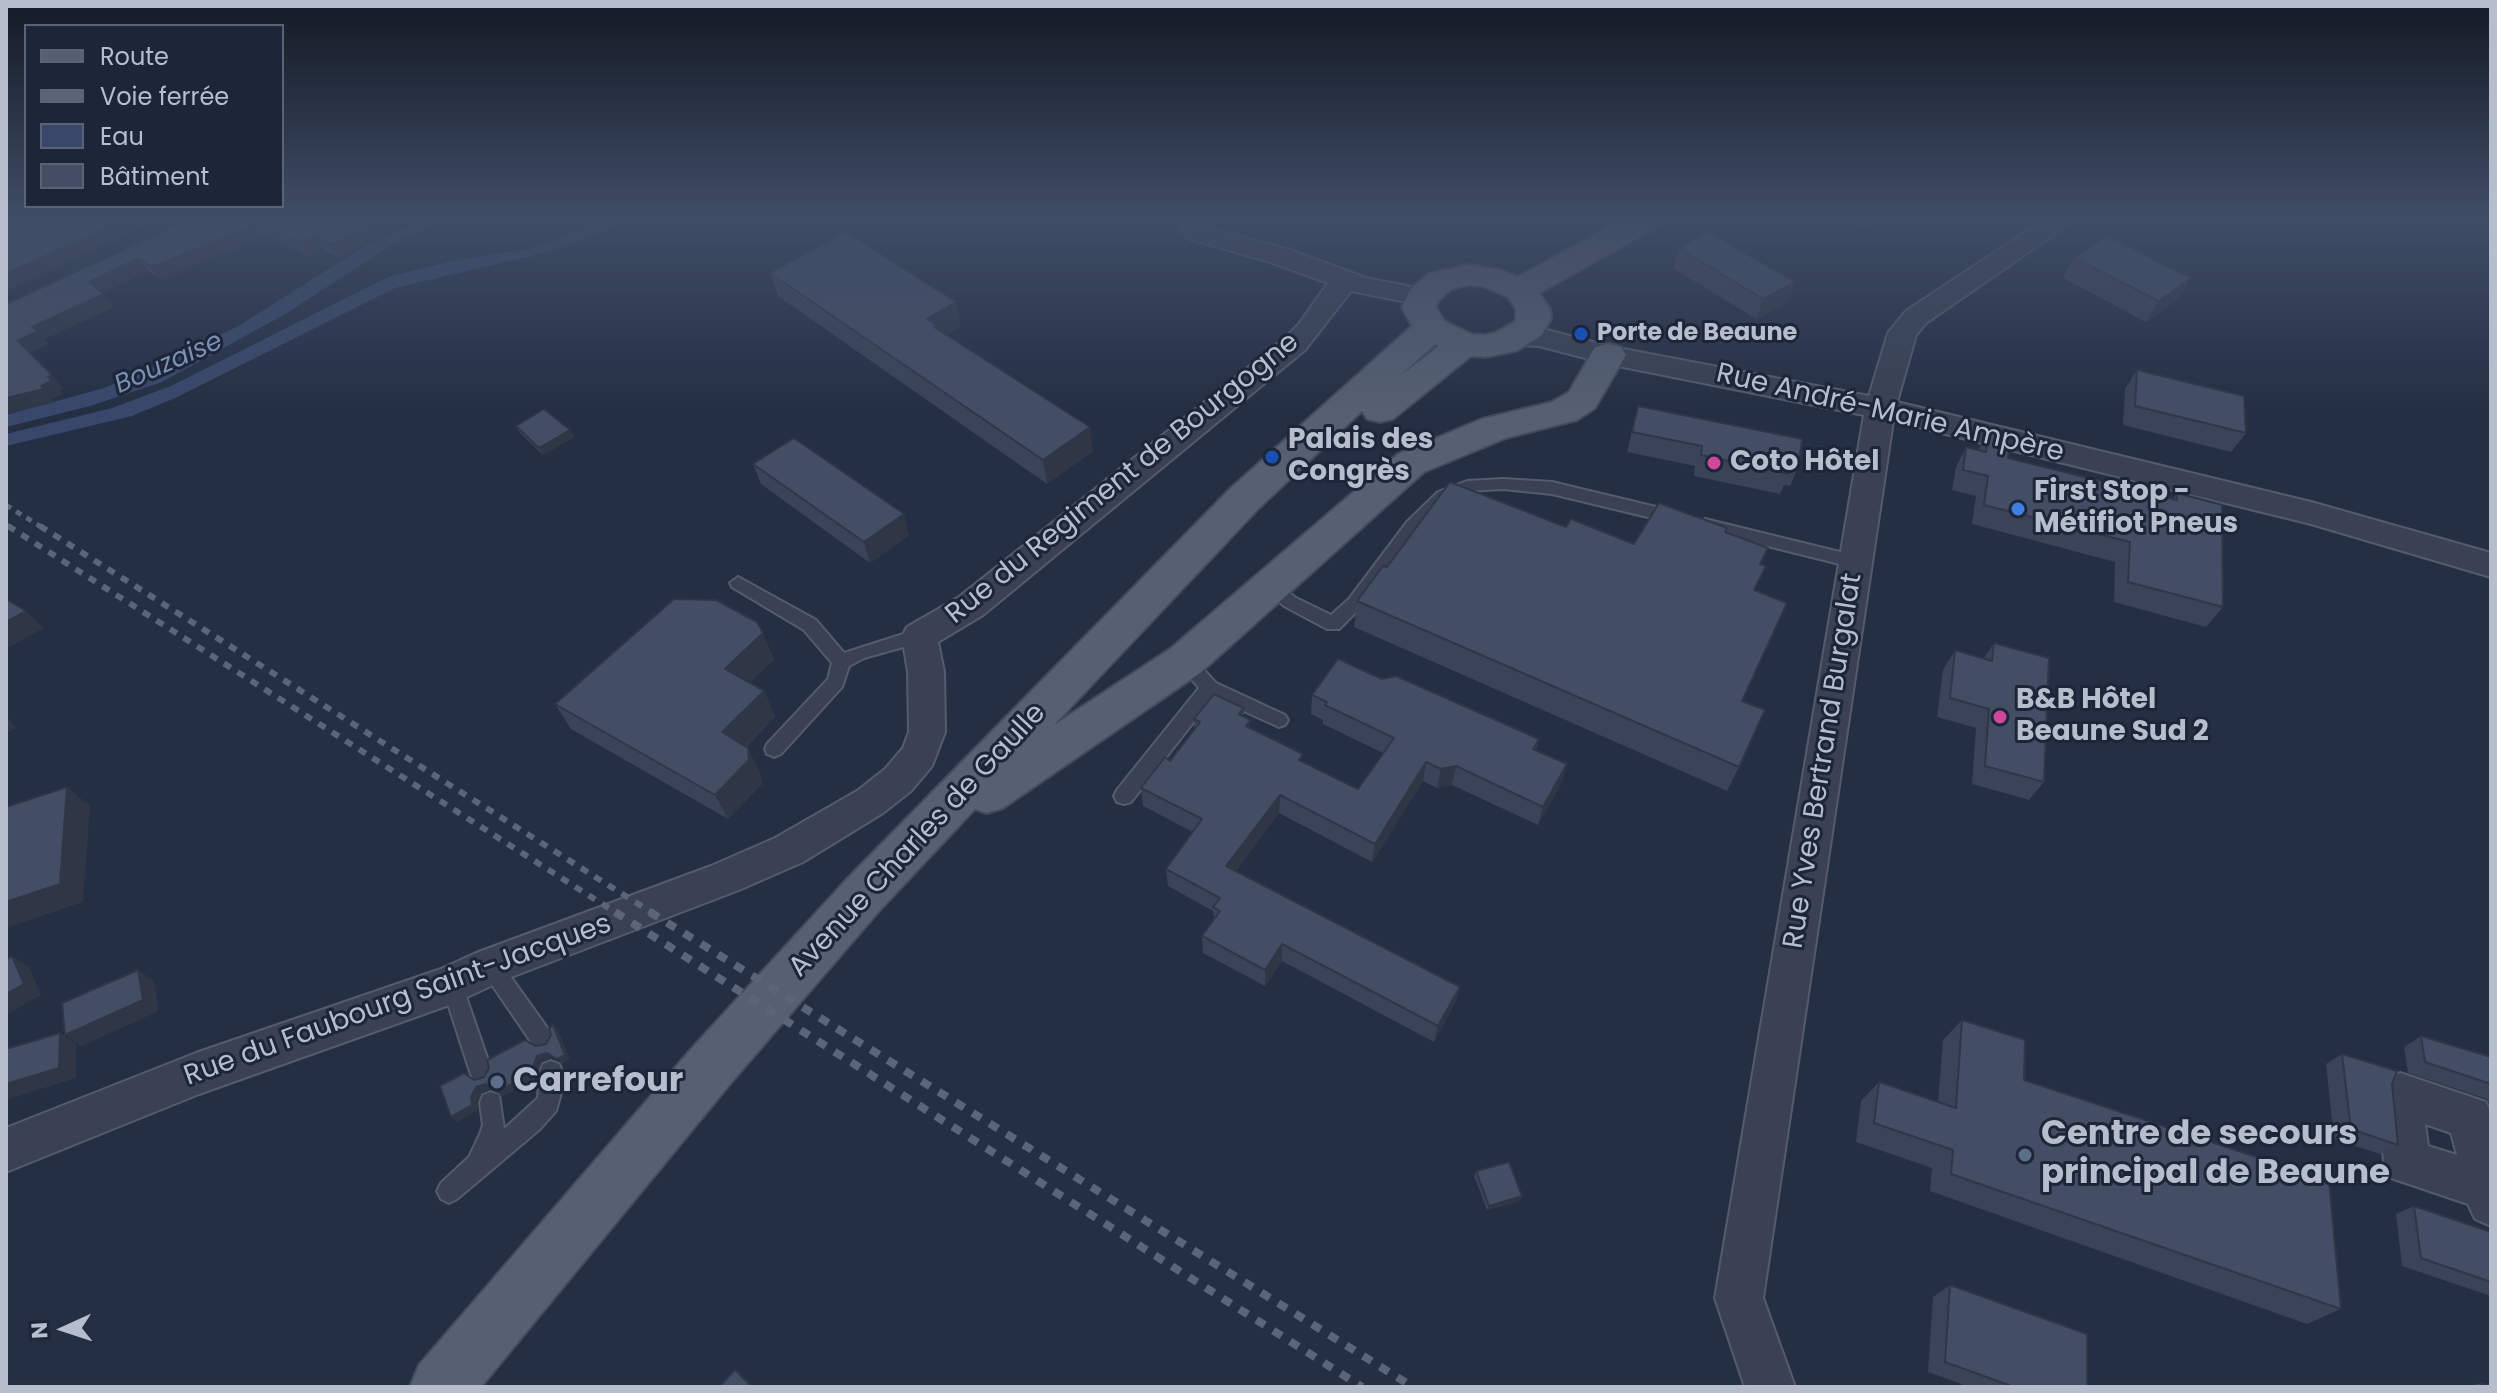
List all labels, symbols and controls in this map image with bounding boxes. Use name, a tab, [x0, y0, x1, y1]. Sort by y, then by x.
legend	[24, 24, 284, 208]
text: Route	[100, 40, 169, 73]
text: Voie ferrée	[100, 80, 229, 113]
text: Eau	[100, 120, 144, 153]
text: Bâtiment	[100, 160, 209, 193]
place label: Porte de Beaune	[1597, 320, 1797, 348]
marker: Porte de Beaune	[1572, 325, 1590, 343]
water label: Bouzaise	[110, 326, 228, 402]
street label: Rue du Regiment de Bourgogne	[940, 326, 1306, 632]
street label: Rue André-Marie Ampère	[1713, 358, 2067, 470]
place label: Palais des Congrès	[1288, 424, 1433, 490]
place label: Coto Hôtel	[1730, 446, 1879, 480]
marker: Palais des Congrès	[1263, 448, 1281, 466]
marker: Coto Hôtel	[1705, 454, 1723, 472]
place label: First Stop - Métifiot Pneus	[2034, 476, 2238, 542]
marker: First Stop - Métifiot Pneus	[2009, 500, 2027, 518]
street label: Rue Yves Bertrand Burgalat	[1778, 571, 1870, 951]
place label: B&B Hôtel Beaune Sud 2	[2016, 684, 2209, 750]
street label: Avenue Charles de Gaulle	[782, 697, 1054, 985]
marker: B&B Hôtel Beaune Sud 2	[1991, 708, 2009, 726]
street label: Rue du Faubourg Saint-Jacques	[180, 908, 616, 1094]
place label: Carrefour	[513, 1062, 683, 1102]
marker: Carrefour	[488, 1073, 506, 1091]
place label: Centre de secours principal de Beaune	[2041, 1115, 2390, 1194]
marker: Centre de secours principal de Beaune	[2016, 1146, 2034, 1164]
north arrow	[24, 1289, 104, 1369]
text: N	[24, 1321, 55, 1339]

